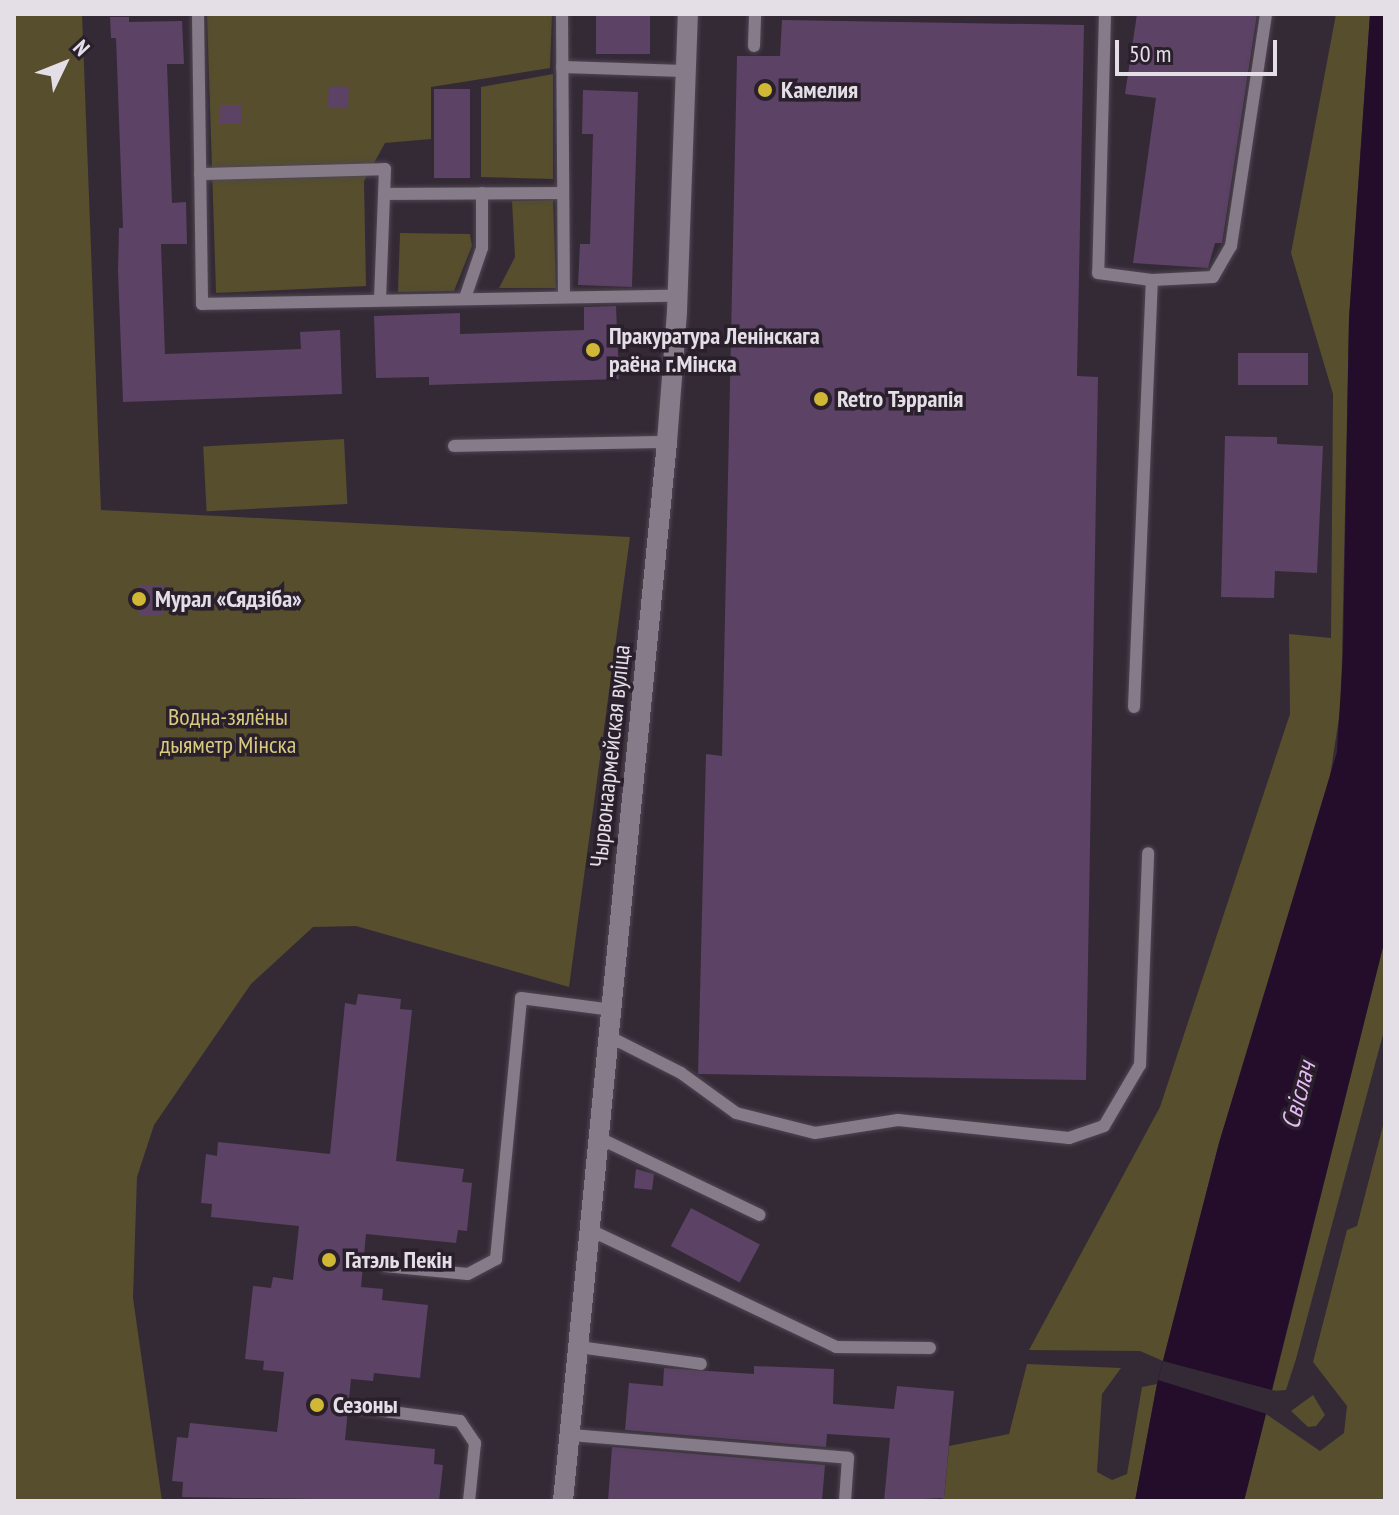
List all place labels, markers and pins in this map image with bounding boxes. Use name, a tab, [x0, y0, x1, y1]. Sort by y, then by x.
place label: Камелия	[781, 76, 858, 104]
marker: Камелия	[756, 81, 774, 99]
place label: Пракуратура Ленінскага раёна г.Мінска	[609, 322, 820, 378]
marker: Пракуратура Ленінскага раёна г.Мінска	[584, 341, 602, 359]
place label: Retro Тэррапія	[837, 385, 963, 413]
marker: Retro Тэррапія	[812, 390, 830, 408]
place label: Мурал «Сядзіба»	[155, 585, 302, 613]
marker: Мурал «Сядзіба»	[130, 590, 148, 608]
place label: Гатэль Пекін	[345, 1246, 453, 1274]
marker: Гатэль Пекін	[320, 1251, 338, 1269]
place label: Сезоны	[333, 1391, 398, 1419]
marker: Сезоны	[308, 1396, 326, 1414]

